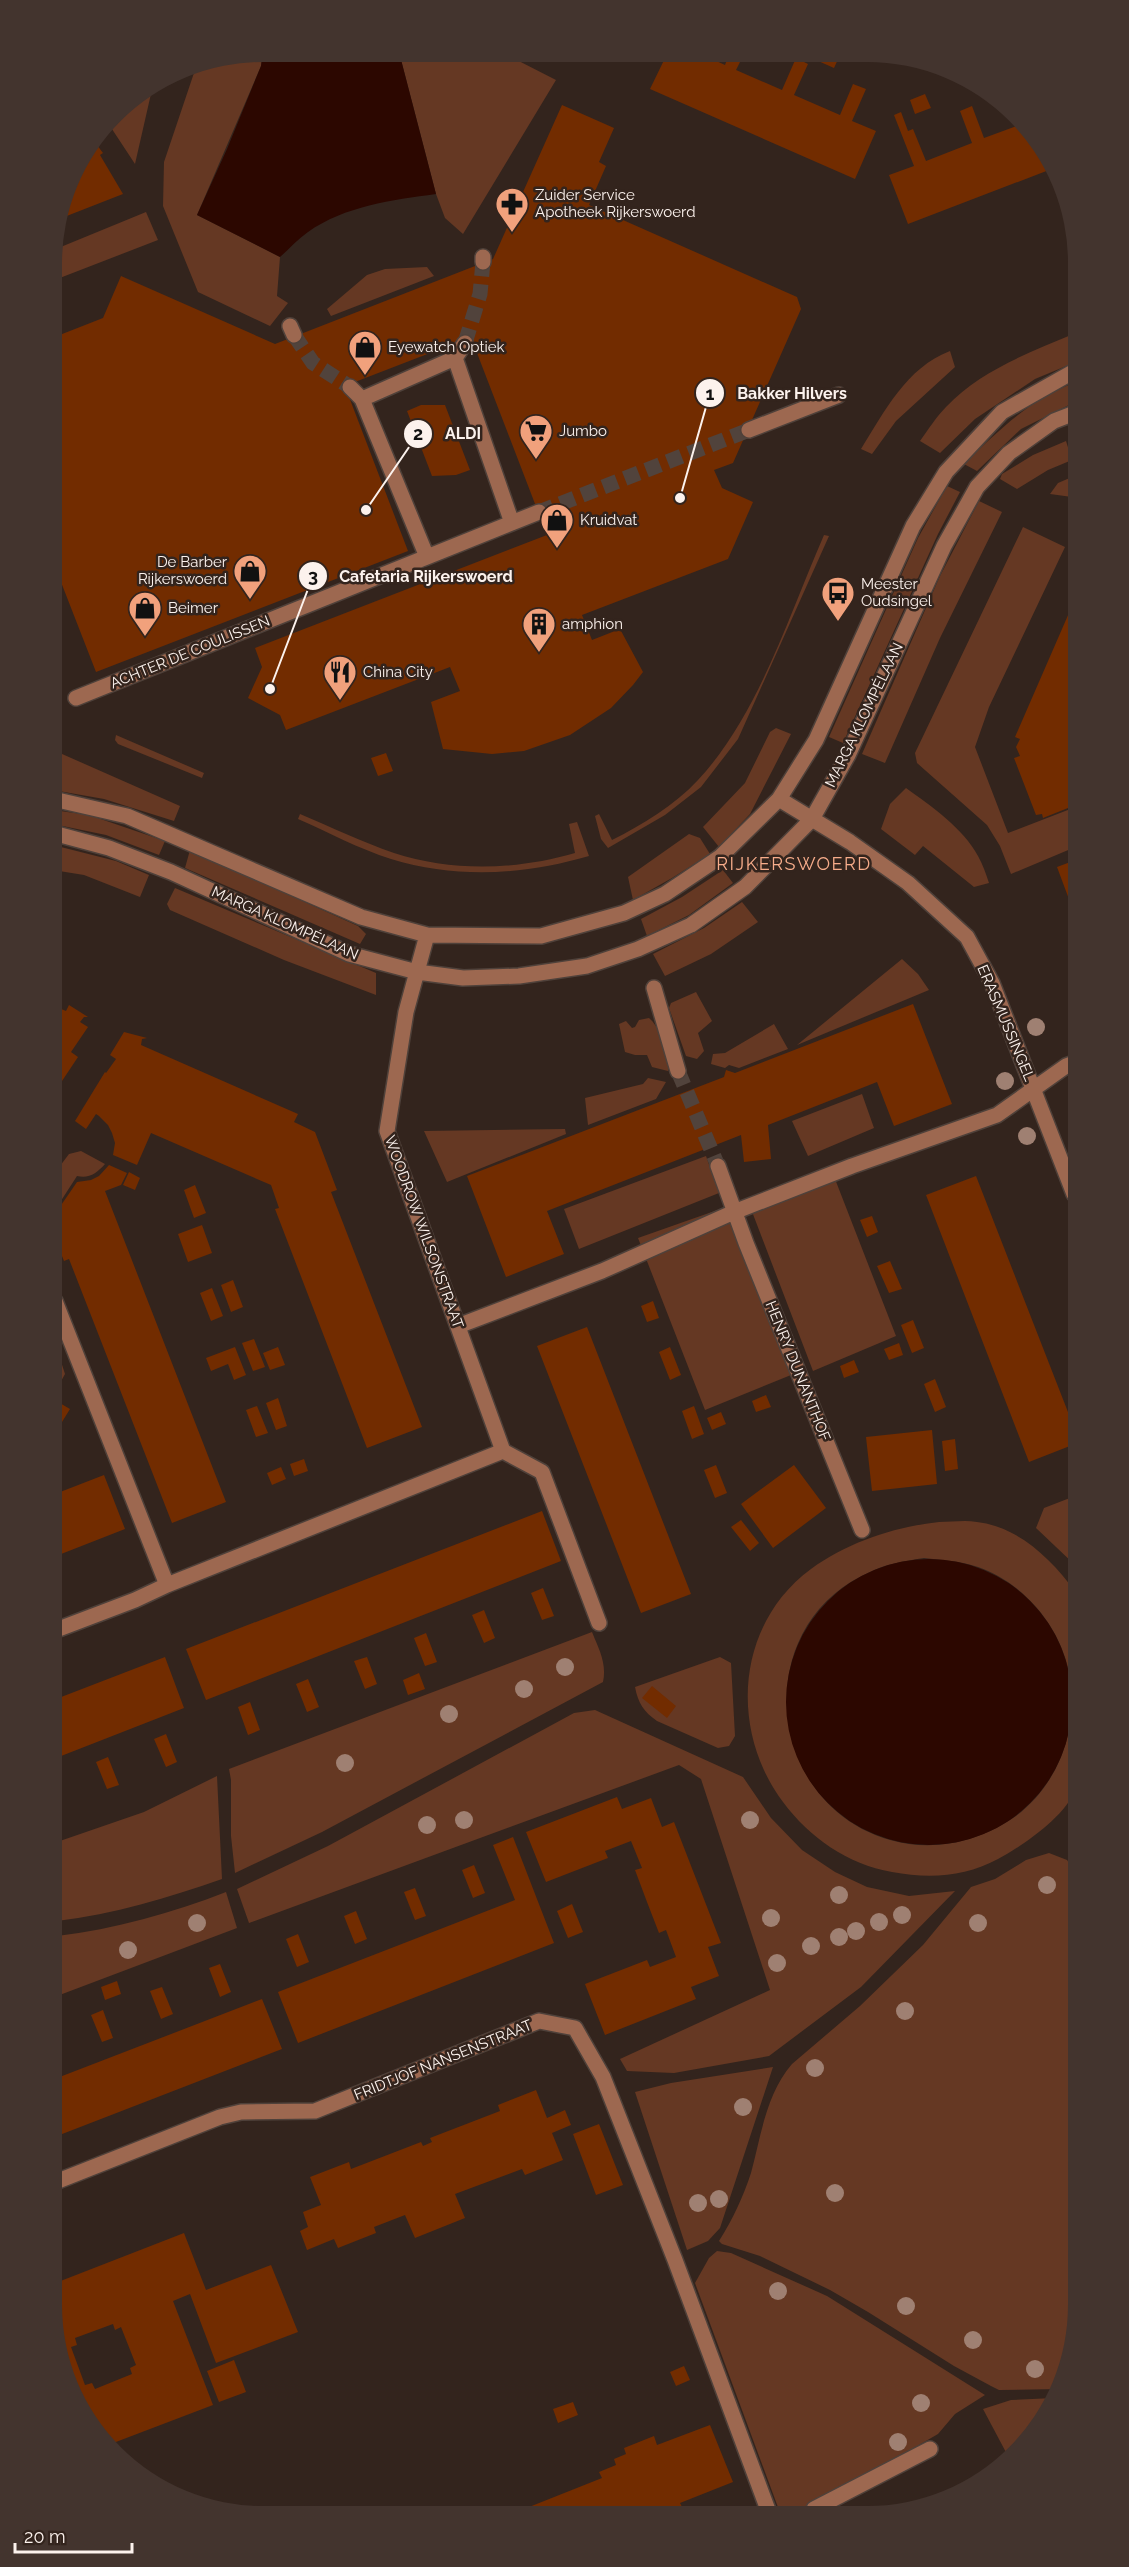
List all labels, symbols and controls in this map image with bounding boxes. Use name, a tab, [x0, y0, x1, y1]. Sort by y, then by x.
pharmacy icon: Zuider Service Apotheek Rijkerswoerd	[494, 186, 530, 233]
place label: Zuider Service Apotheek Rijkerswoerd	[535, 186, 695, 221]
shop icon: Eyewatch Optiek	[347, 329, 383, 376]
place label: Eyewatch Optiek	[388, 338, 505, 356]
callout: Bakker Hilvers	[695, 376, 859, 410]
text: 1	[706, 383, 715, 404]
text: Bakker Hilvers	[737, 384, 847, 403]
supermarket icon: Jumbo	[518, 413, 554, 460]
callout: ALDI	[403, 417, 493, 451]
place label: Jumbo	[559, 422, 607, 440]
text: 2	[413, 423, 423, 444]
text: ALDI	[445, 424, 481, 443]
shop icon: Kruidvat	[539, 502, 575, 549]
place label: Kruidvat	[580, 511, 637, 529]
place label: De Barber Rijkerswoerd	[138, 553, 228, 588]
shop icon: De Barber Rijkerswoerd	[232, 553, 268, 600]
callout: Cafetaria Rijkerswoerd	[298, 559, 525, 593]
text: 3	[308, 565, 318, 586]
text: Cafetaria Rijkerswoerd	[339, 567, 513, 586]
bus stop icon: Meester Oudsingel	[820, 575, 856, 622]
place label: Meester Oudsingel	[861, 575, 933, 610]
shop icon: Beimer	[127, 590, 163, 637]
place label: Beimer	[168, 599, 219, 617]
building icon: amphion	[521, 606, 557, 653]
street label: ACHTER DE COULISSEN	[107, 612, 273, 692]
place label: amphion	[562, 615, 623, 633]
street label: MARGA KLOMPÉLAAN	[821, 640, 907, 790]
restaurant icon: China City	[322, 654, 358, 701]
place label: China City	[363, 663, 433, 681]
district label: RIJKERSWOERD	[716, 853, 872, 874]
street label: MARGA KLOMPÉLAAN	[209, 882, 361, 964]
street label: ERASMUSSINGEL	[973, 962, 1039, 1084]
street label: WOODROW WILSONSTRAAT	[381, 1133, 467, 1331]
street label: HENRY DUNANTHOF	[762, 1298, 834, 1444]
street label: FRIDTJOF NANSENSTRAAT	[351, 2016, 535, 2104]
scale bar	[15, 2516, 132, 2554]
text: 20 m	[24, 2526, 66, 2547]

